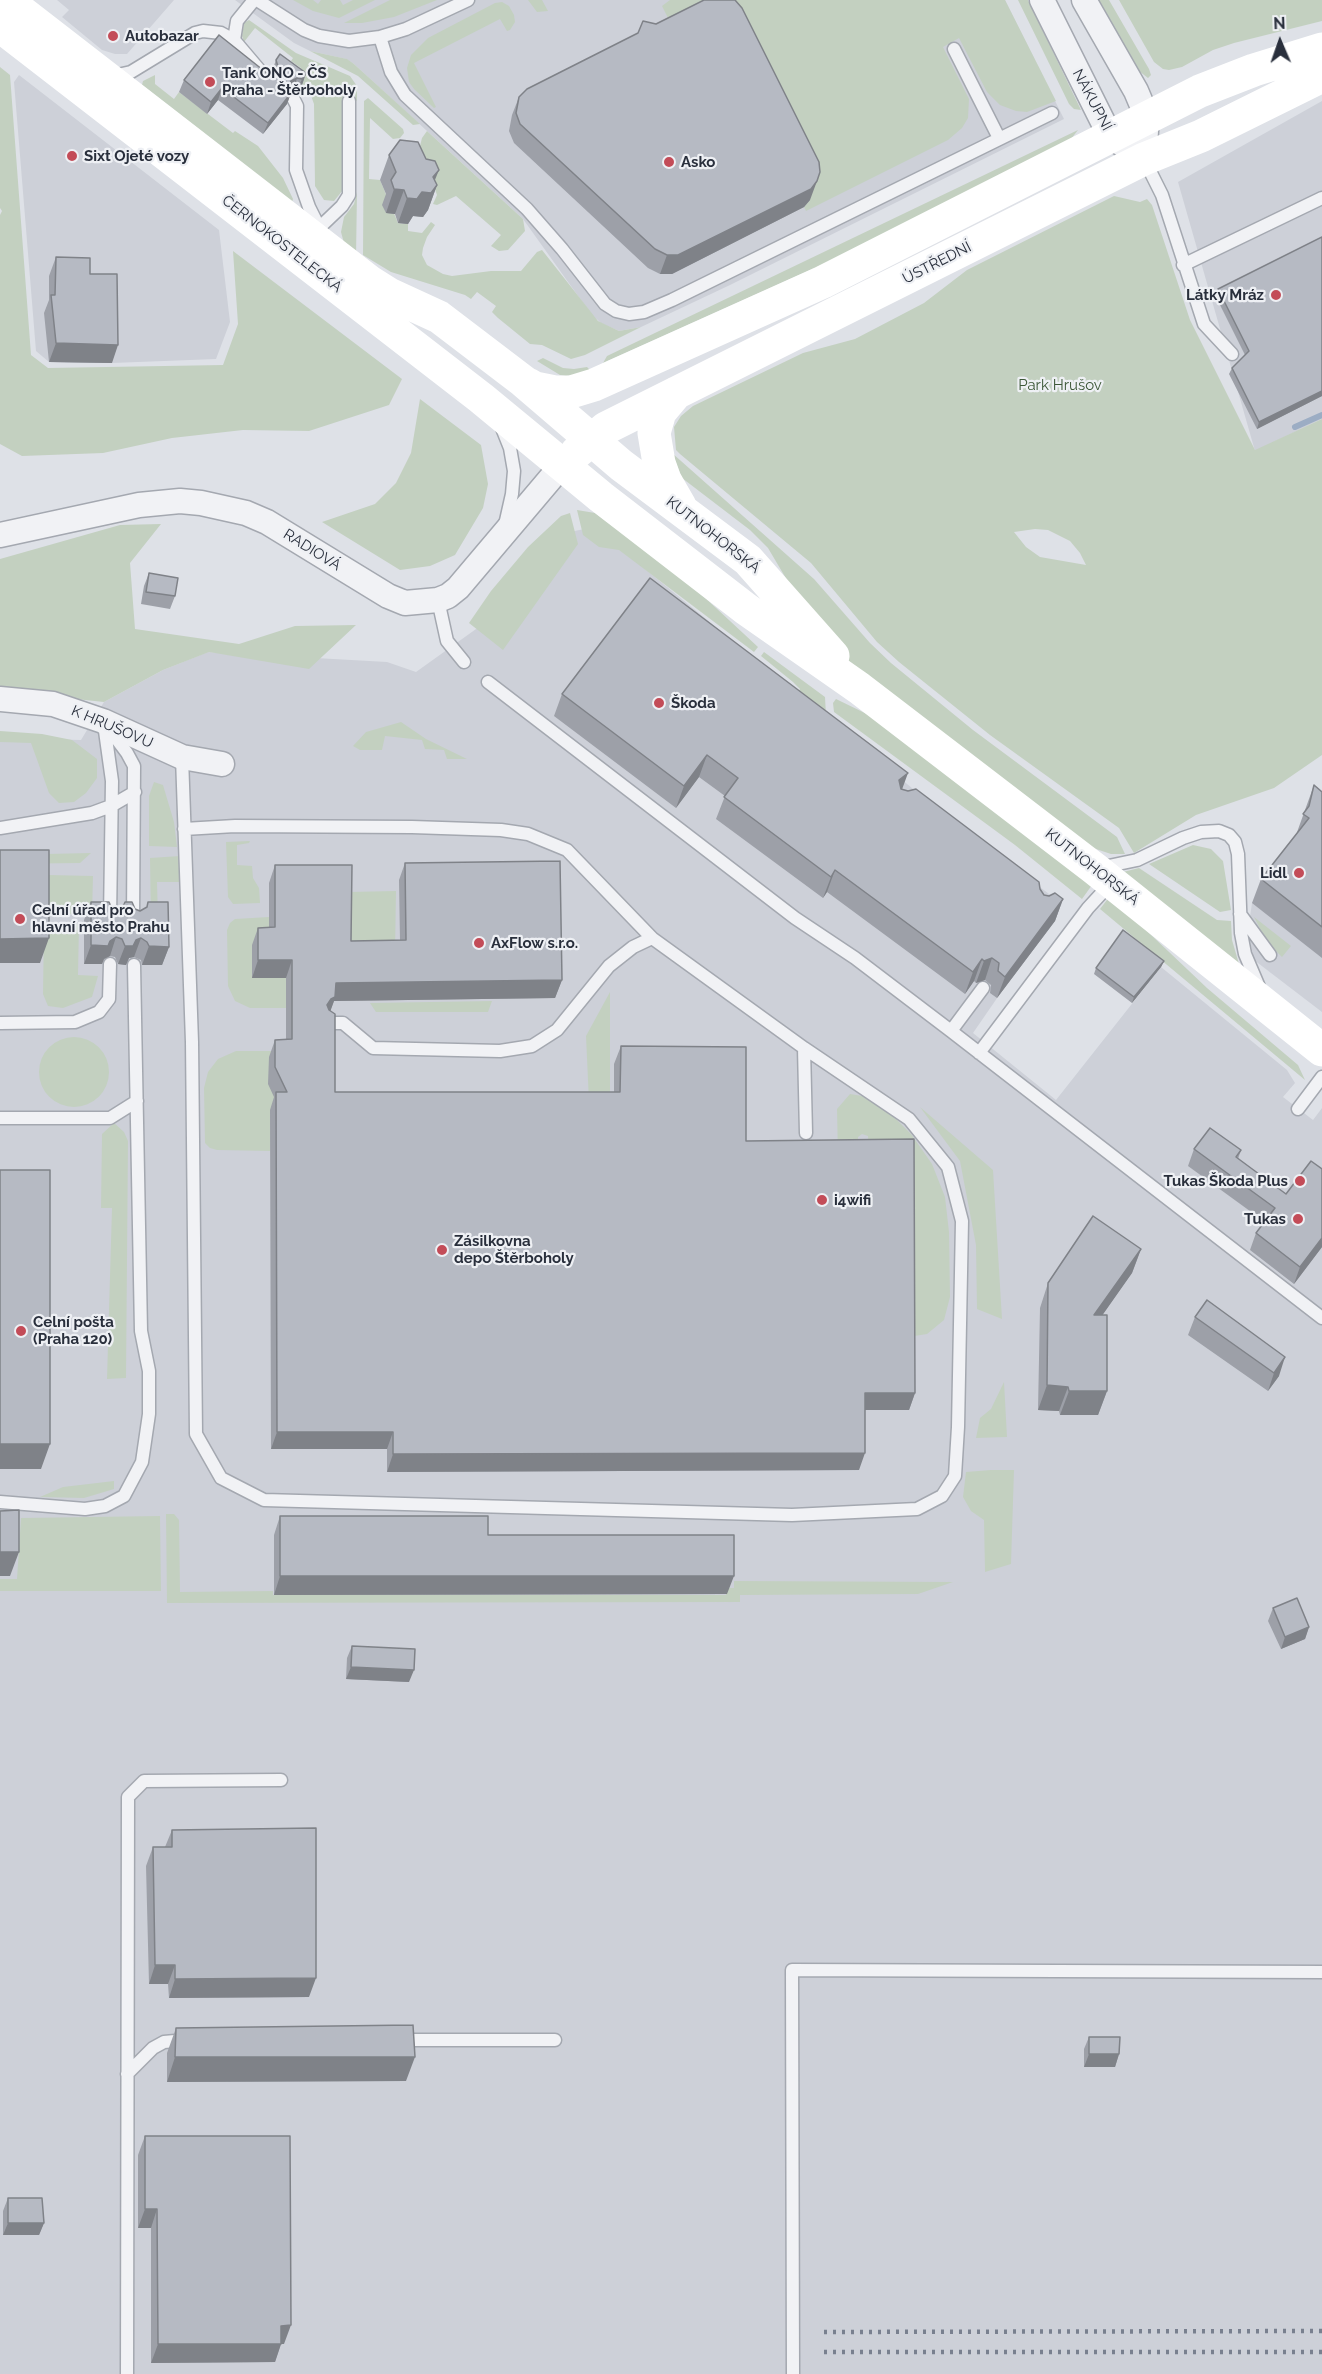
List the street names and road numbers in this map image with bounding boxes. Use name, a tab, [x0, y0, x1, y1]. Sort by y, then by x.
street label: NÁKUPNÍ	[1068, 66, 1116, 134]
street label: ČERNOKOSTELECKÁ	[218, 192, 346, 296]
street label: ÚSTŘEDNÍ	[900, 238, 974, 288]
street label: KUTNOHORSKÁ	[663, 493, 763, 577]
street label: RADIOVÁ	[280, 525, 344, 575]
street label: K HRUŠOVU	[68, 702, 156, 752]
street label: KUTNOHORSKÁ	[1042, 825, 1142, 909]

